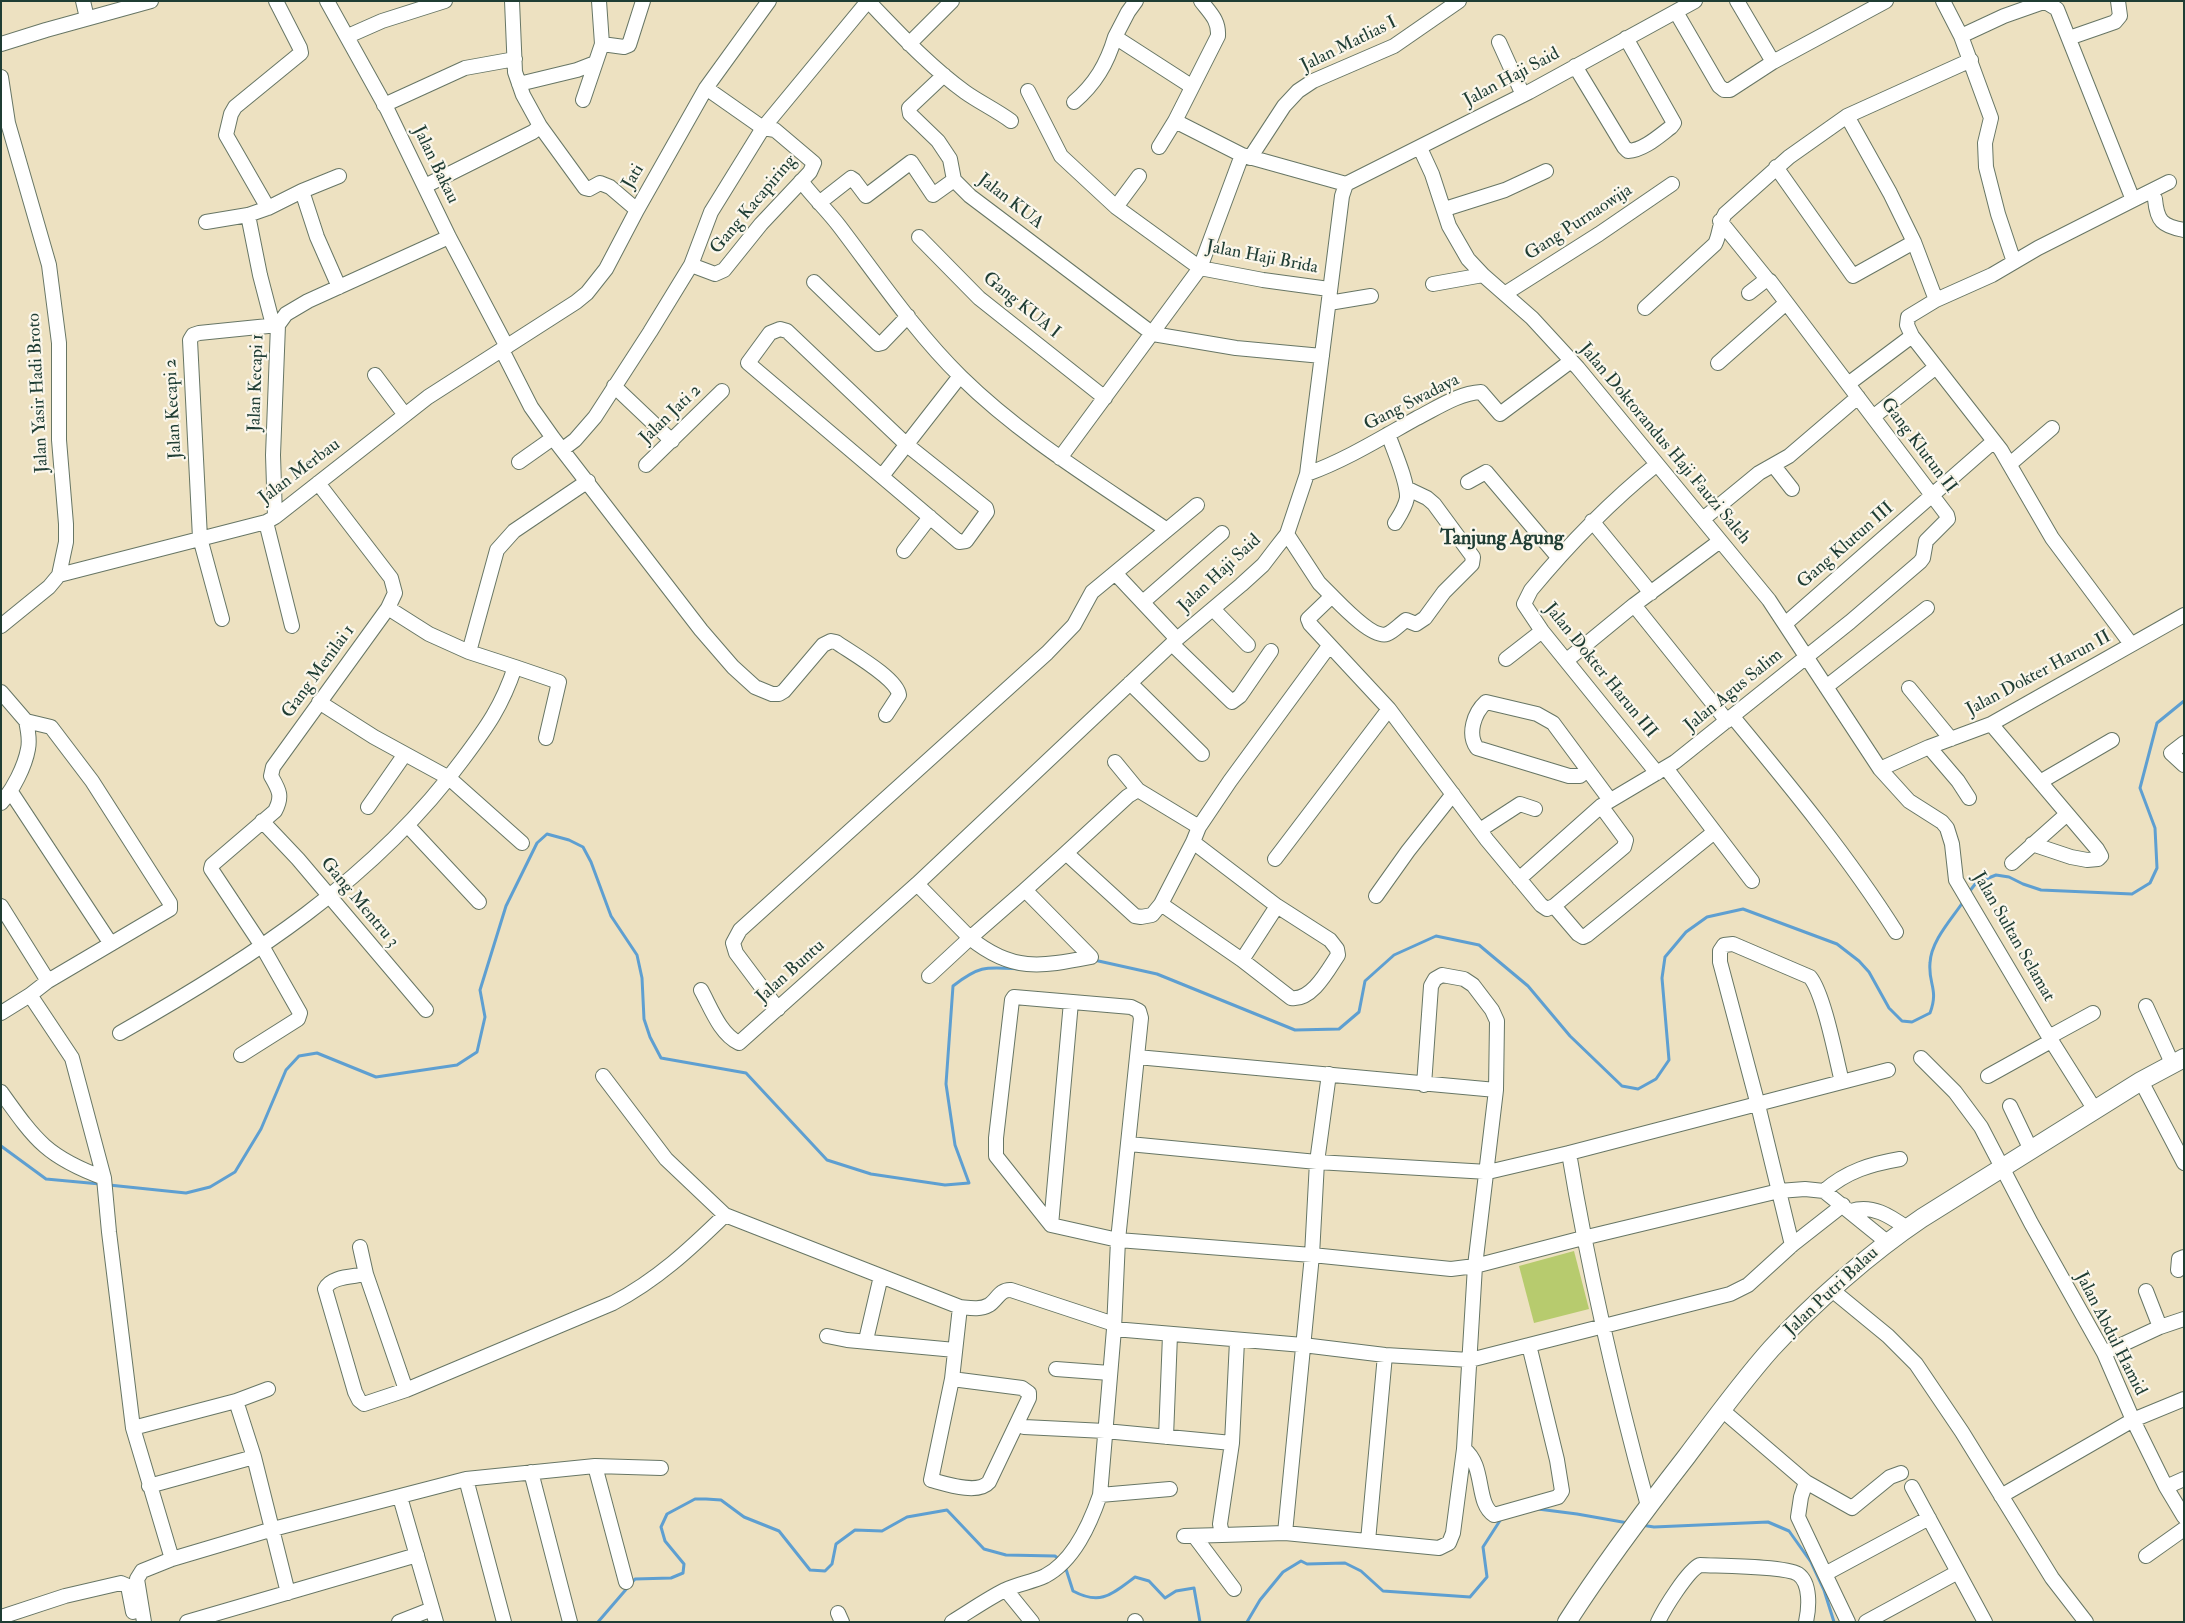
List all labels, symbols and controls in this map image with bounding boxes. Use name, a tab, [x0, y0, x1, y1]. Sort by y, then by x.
street label: Jalan Matlias I	[1298, 13, 1400, 77]
street label: Jalan Haji Said	[1460, 44, 1564, 112]
street label: Jalan Bakau	[407, 123, 463, 207]
street label: Gang Kacapiring	[706, 151, 802, 259]
street label: Jati	[618, 161, 650, 193]
street label: Jalan KUA	[973, 170, 1047, 234]
street label: Gang Purnaowija	[1521, 180, 1637, 266]
street label: Jalan Haji Brida	[1204, 237, 1320, 279]
street label: Gang KUA I	[978, 268, 1064, 344]
street label: Jalan Yasir Hadi Broto	[24, 313, 54, 473]
street label: Jalan Kecapi 1	[244, 334, 270, 432]
street label: Jalan Doktorandus Haji Fauzi Saleh	[1574, 339, 1754, 549]
street label: Jalan Kecapi 2	[161, 358, 187, 460]
street label: Gang Swadaya	[1361, 370, 1463, 436]
street label: Jalan Jati 2	[636, 380, 706, 450]
street label: Gang Klutun II	[1875, 394, 1961, 498]
street label: Jalan Merbau	[255, 434, 345, 510]
street label: Gang Klutun III	[1793, 498, 1899, 594]
district label: Tanjung Agung	[1440, 528, 1564, 552]
street label: Jalan Haji Said	[1174, 530, 1266, 618]
street label: Jalan Dokter Harun III	[1539, 599, 1661, 743]
street label: Gang Menilai 1	[278, 621, 360, 723]
street label: Jalan Dokter Harun II	[1963, 627, 2115, 721]
street label: Jalan Agus Salim	[1681, 645, 1787, 737]
street label: Gang Mentru 3	[315, 854, 403, 952]
street label: Jalan Sultan Selamat	[1967, 868, 2059, 1006]
street label: Jalan Buntu	[752, 936, 830, 1008]
street label: Jalan Putri Balau	[1780, 1243, 1884, 1341]
street label: Jalan Abdul Hamid	[2070, 1269, 2150, 1399]

